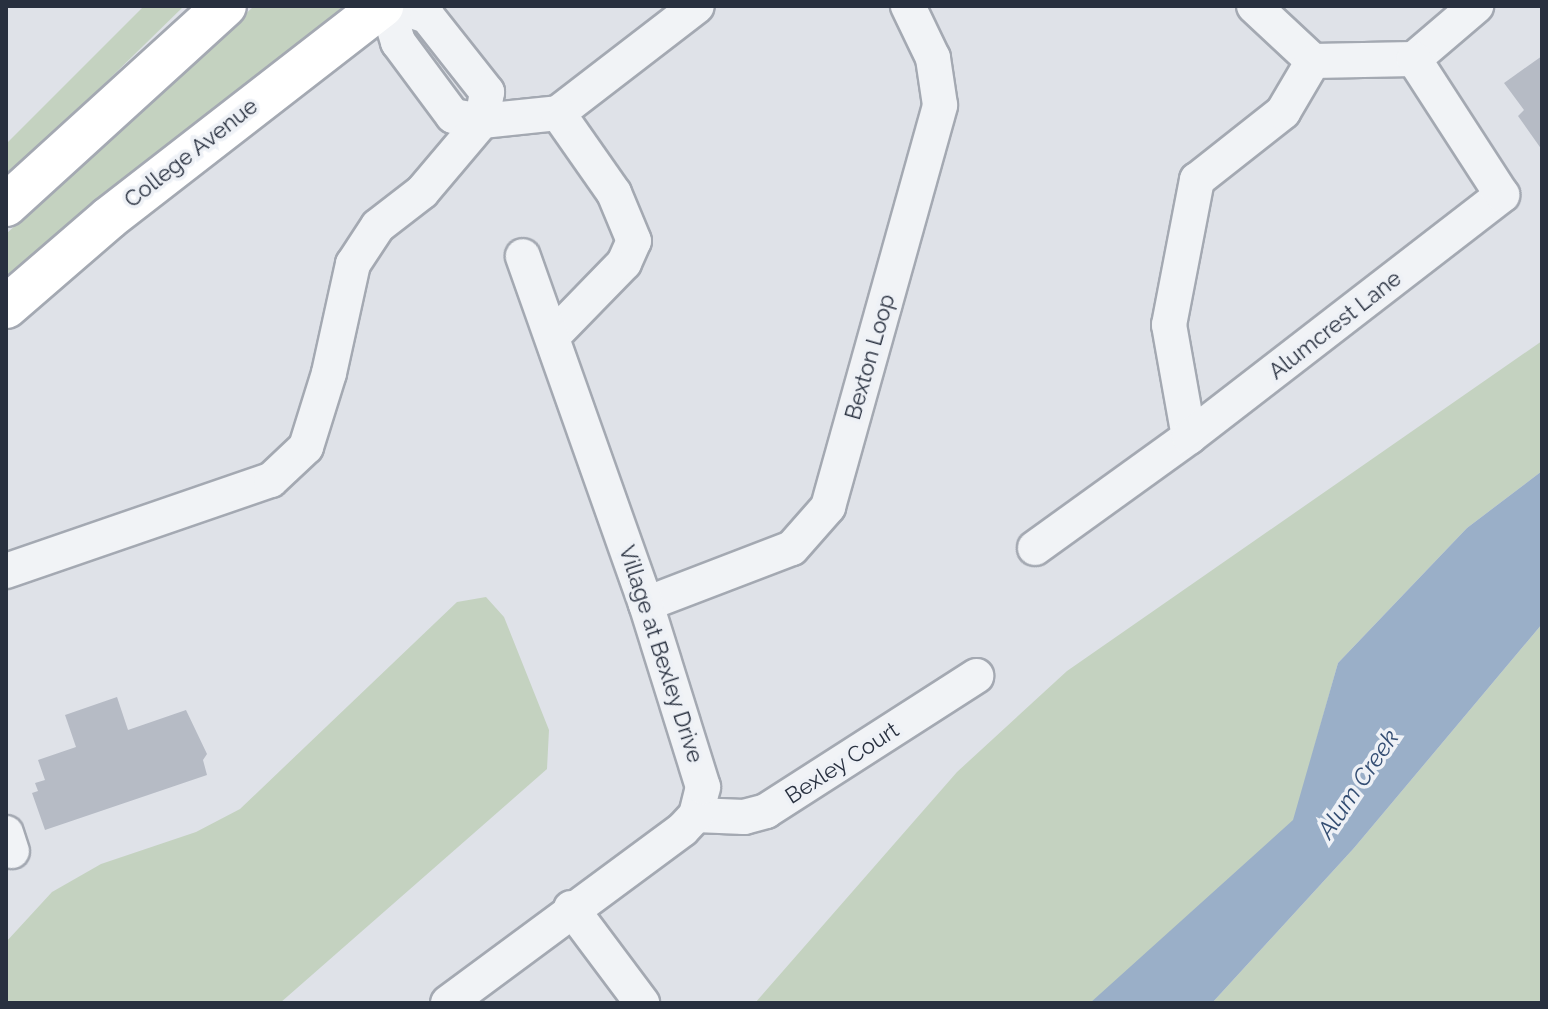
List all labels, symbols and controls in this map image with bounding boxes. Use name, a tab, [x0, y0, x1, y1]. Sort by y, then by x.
street label: College Avenue	[119, 93, 263, 213]
street label: Alumcrest Lane	[1264, 265, 1406, 385]
street label: Bexton Loop	[839, 291, 901, 423]
street label: Village at Bexley Drive	[613, 542, 709, 766]
street label: Bexley Court	[780, 716, 904, 810]
water label: Alum Creek	[1311, 724, 1405, 844]

